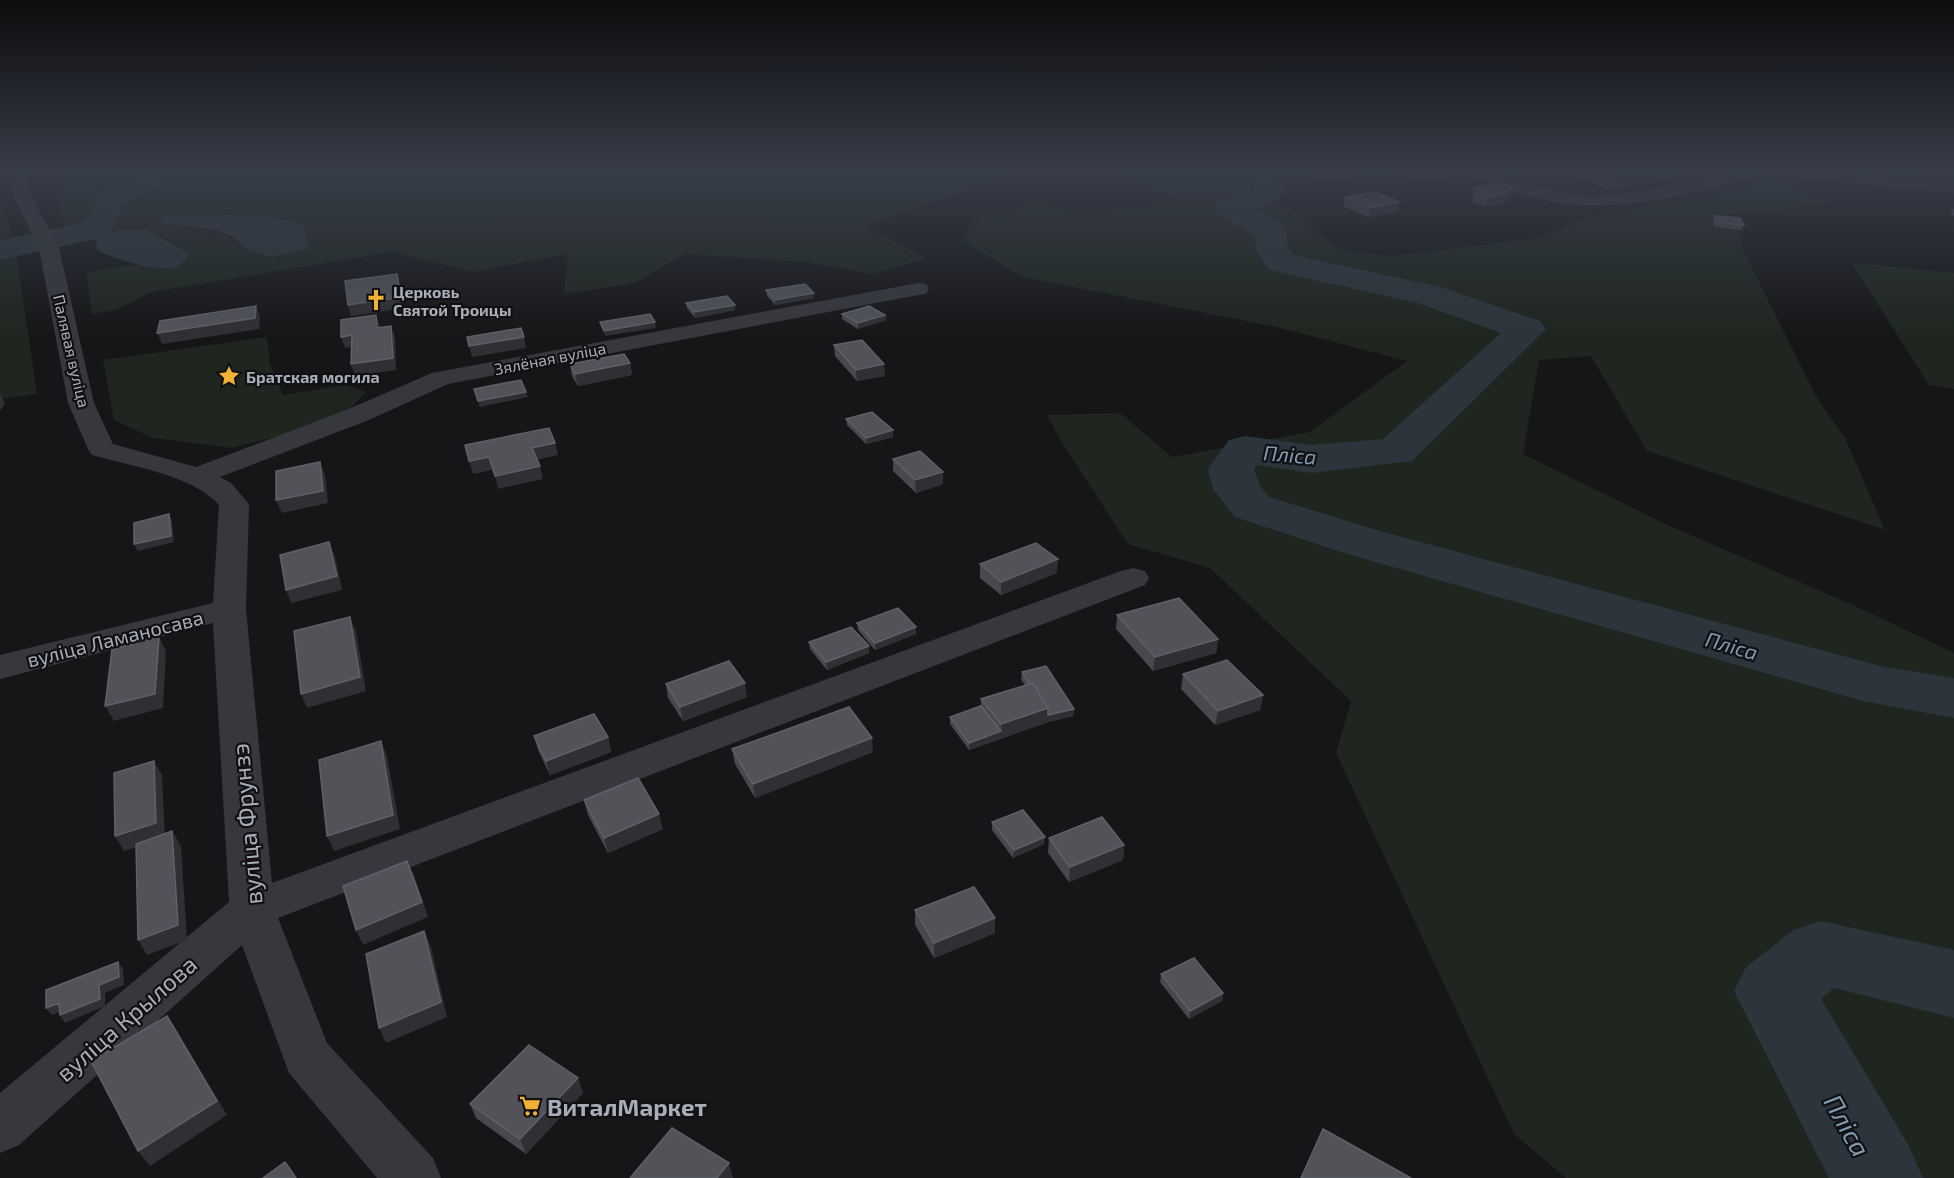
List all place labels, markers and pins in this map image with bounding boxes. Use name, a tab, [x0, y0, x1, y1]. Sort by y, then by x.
place label: Церковь Святой Троицы	[393, 282, 511, 319]
church icon: Церковь Святой Троицы	[364, 288, 388, 312]
place icon: Братская могила	[217, 364, 241, 388]
place label: Братская могила	[246, 367, 380, 386]
place label: ВиталМаркет	[547, 1092, 707, 1121]
supermarket icon: ВиталМаркет	[518, 1094, 542, 1118]

